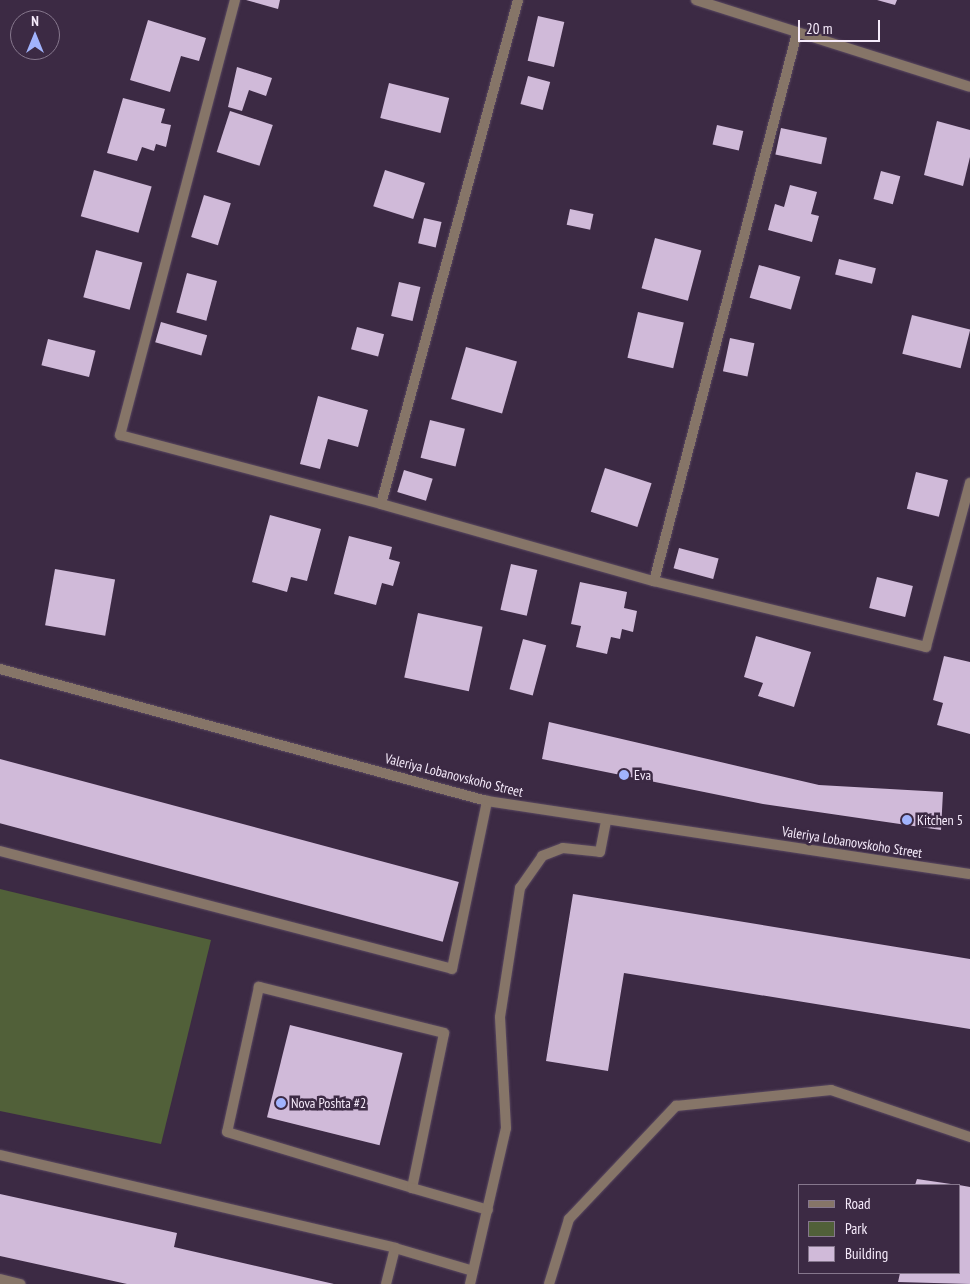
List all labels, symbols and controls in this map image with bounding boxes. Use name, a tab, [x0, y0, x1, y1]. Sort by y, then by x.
north arrow	[10, 10, 60, 60]
scale bar	[800, 10, 882, 42]
text: N	[31, 12, 39, 30]
text: 20 m	[806, 19, 832, 38]
street label: Valeriya Lobanovskoho Street	[383, 750, 525, 800]
place label: Eva	[634, 767, 651, 783]
marker: Eva	[618, 769, 630, 781]
place label: Kitchen 5	[917, 812, 963, 828]
marker: Kitchen 5	[901, 814, 913, 826]
street label: Valeriya Lobanovskoho Street	[781, 823, 923, 861]
place label: Nova Poshta #2	[291, 1095, 366, 1111]
marker: Nova Poshta #2	[275, 1097, 287, 1109]
legend	[798, 1184, 960, 1274]
text: Road	[845, 1194, 871, 1213]
text: Park	[845, 1219, 867, 1238]
text: Building	[845, 1244, 888, 1263]

